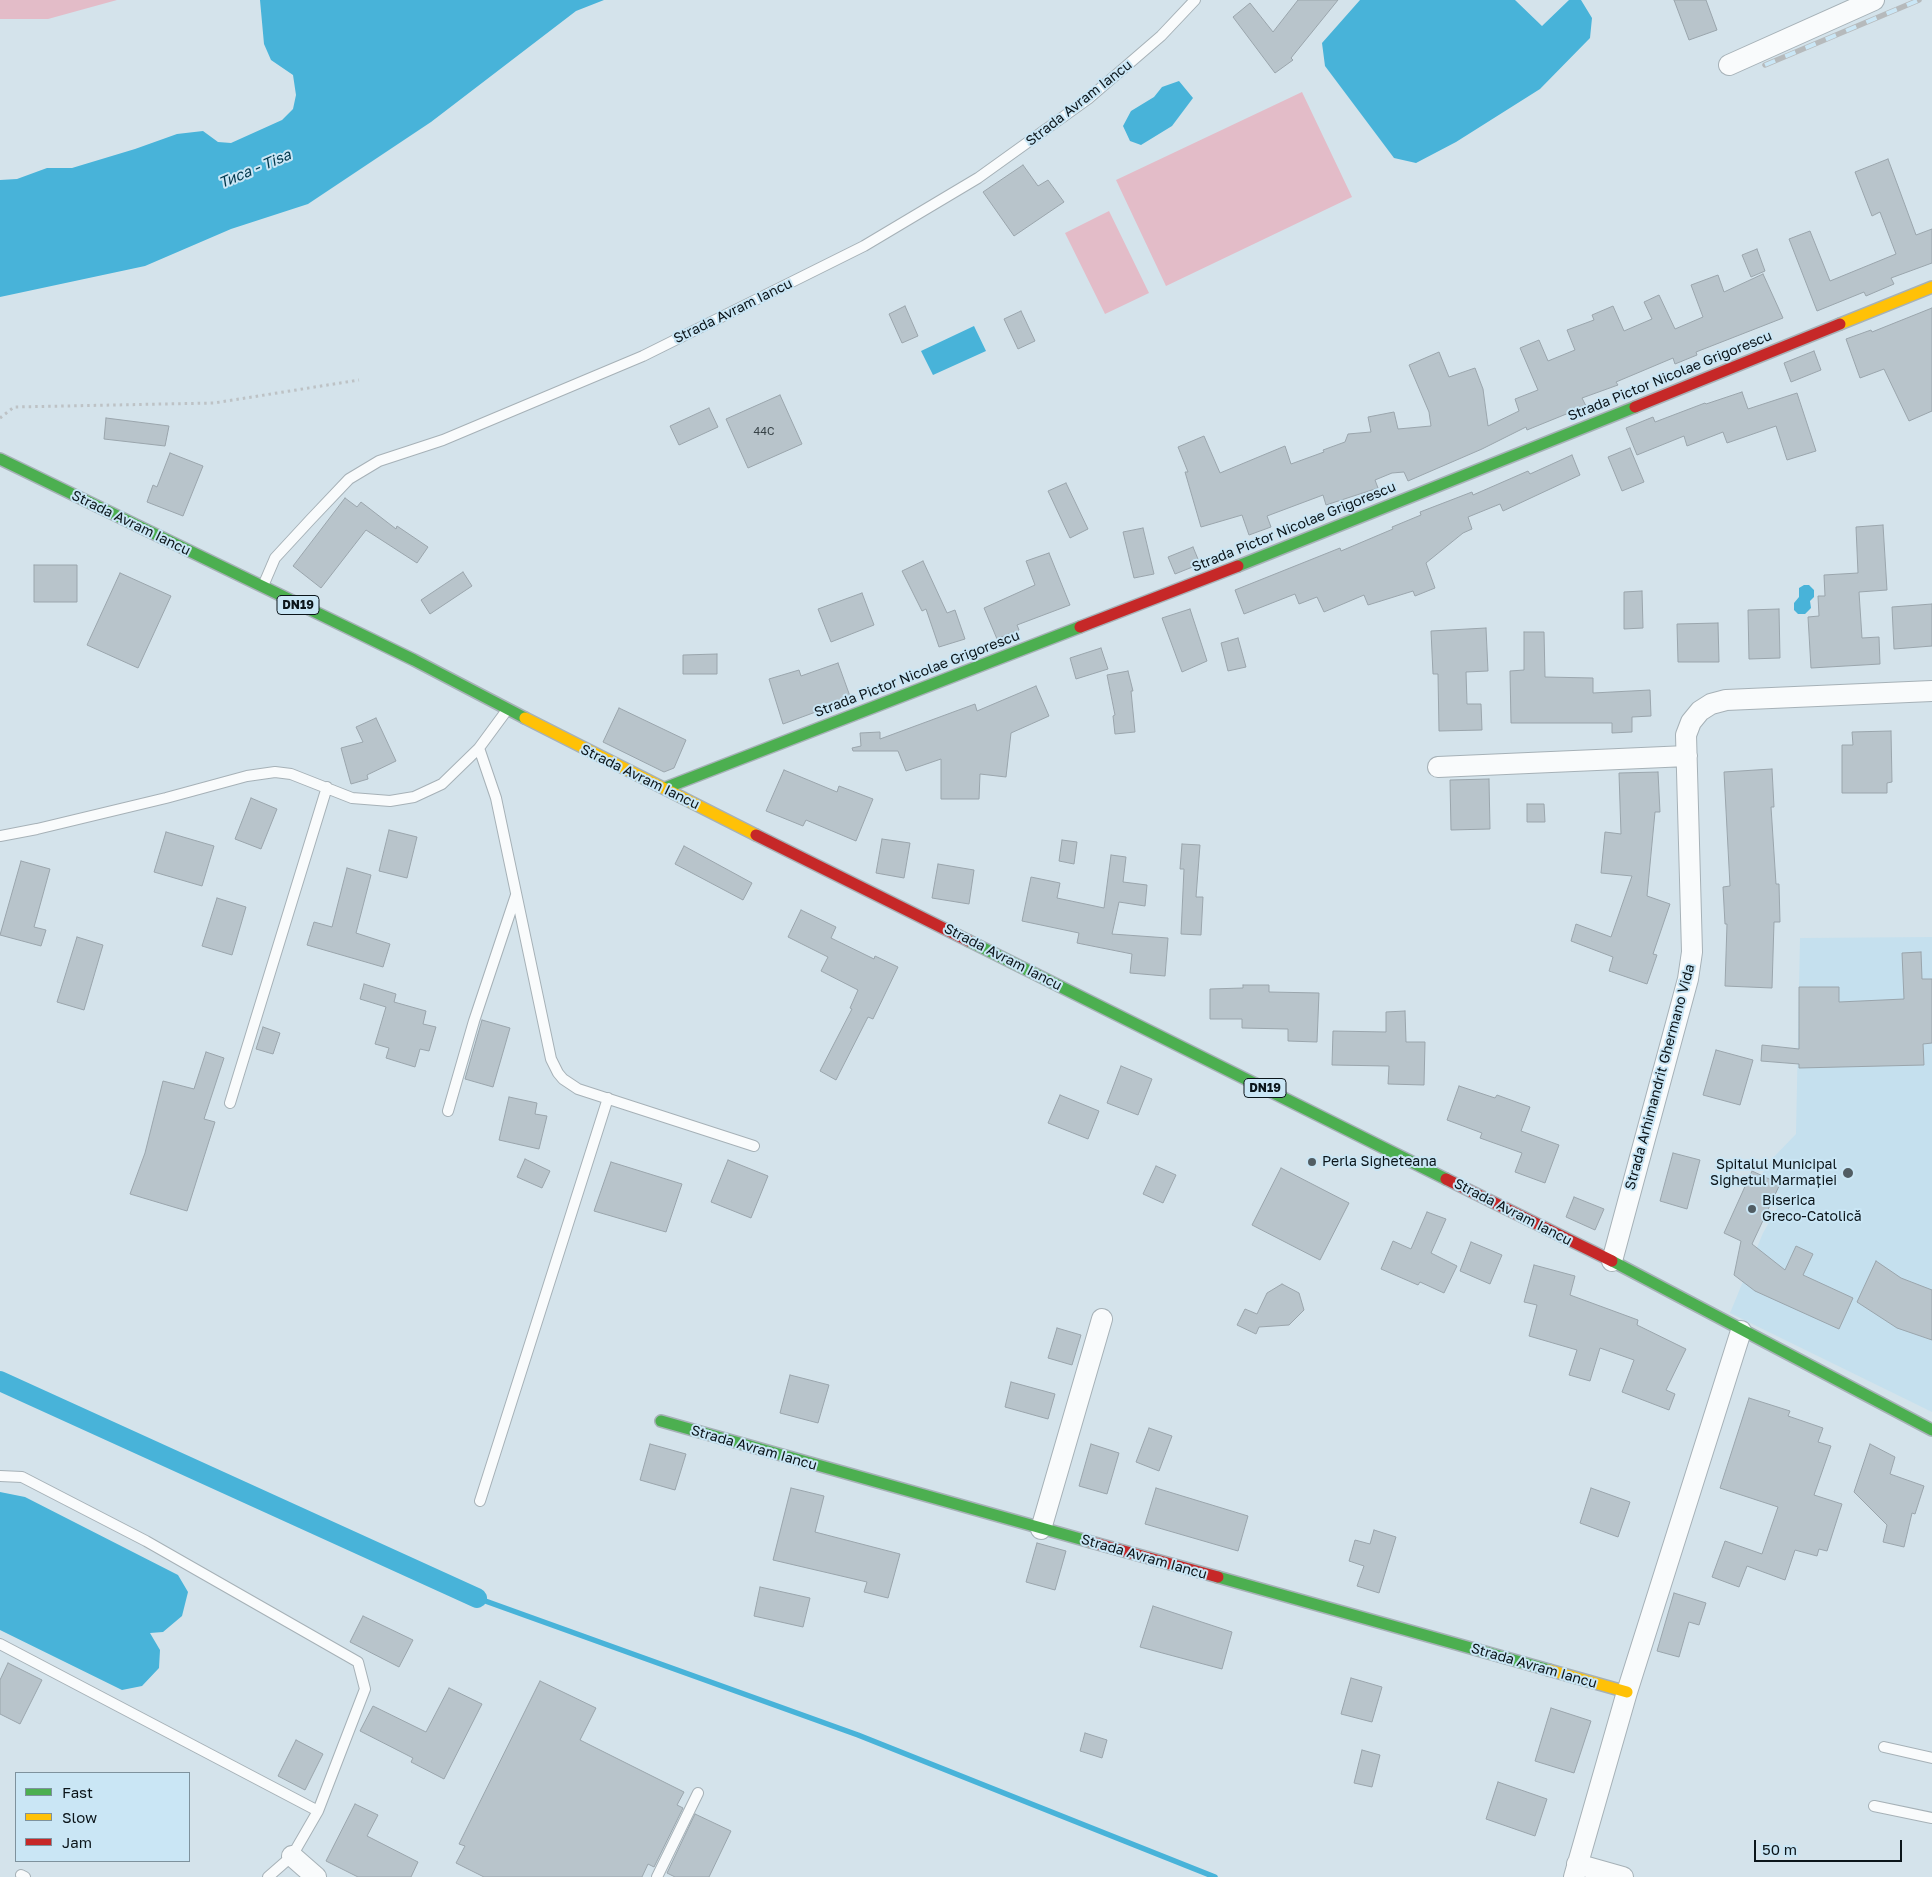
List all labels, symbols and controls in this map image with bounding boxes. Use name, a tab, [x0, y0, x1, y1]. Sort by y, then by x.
street label: Strada Avram Iancu	[1023, 56, 1135, 150]
water label: Тиса - Tisa	[216, 146, 294, 192]
street label: Strada Avram Iancu	[671, 275, 795, 347]
street label: Strada Pictor Nicolae Grigorescu	[1566, 327, 1774, 425]
house number: 44C	[754, 425, 774, 439]
street label: Strada Pictor Nicolae Grigorescu	[1190, 478, 1398, 576]
street label: Strada Avram Iancu	[69, 487, 193, 559]
road number: DN19	[277, 596, 319, 614]
street label: Strada Pictor Nicolae Grigorescu	[812, 627, 1022, 721]
street label: Strada Avram Iancu	[578, 741, 702, 813]
street label: Strada Avram Iancu	[941, 920, 1065, 994]
street label: Strada Arhimandrit Ghermano Vida	[1622, 962, 1698, 1192]
road number: DN19	[1244, 1078, 1286, 1098]
place label: Perla Sigheteana	[1322, 1154, 1437, 1170]
marker: Perla Sigheteana	[1306, 1156, 1318, 1168]
place label: Spitalul Municipal Sighetul Marmației	[1710, 1157, 1837, 1190]
marker: Spitalul Municipal Sighetul Marmației	[1841, 1166, 1855, 1180]
street label: Strada Avram Iancu	[1451, 1175, 1575, 1249]
place label: Biserica Greco-Catolică	[1762, 1193, 1862, 1226]
marker: Biserica Greco-Catolică	[1746, 1203, 1758, 1215]
street label: Strada Avram Iancu	[689, 1422, 819, 1474]
street label: Strada Avram Iancu	[1079, 1531, 1209, 1583]
street label: Strada Avram Iancu	[1469, 1640, 1599, 1692]
legend	[15, 1772, 190, 1862]
text: Fast	[62, 1783, 93, 1801]
text: Slow	[62, 1808, 97, 1826]
scale bar	[1757, 1830, 1904, 1862]
text: Jam	[62, 1833, 92, 1851]
text: 50 m	[1762, 1840, 1797, 1858]

